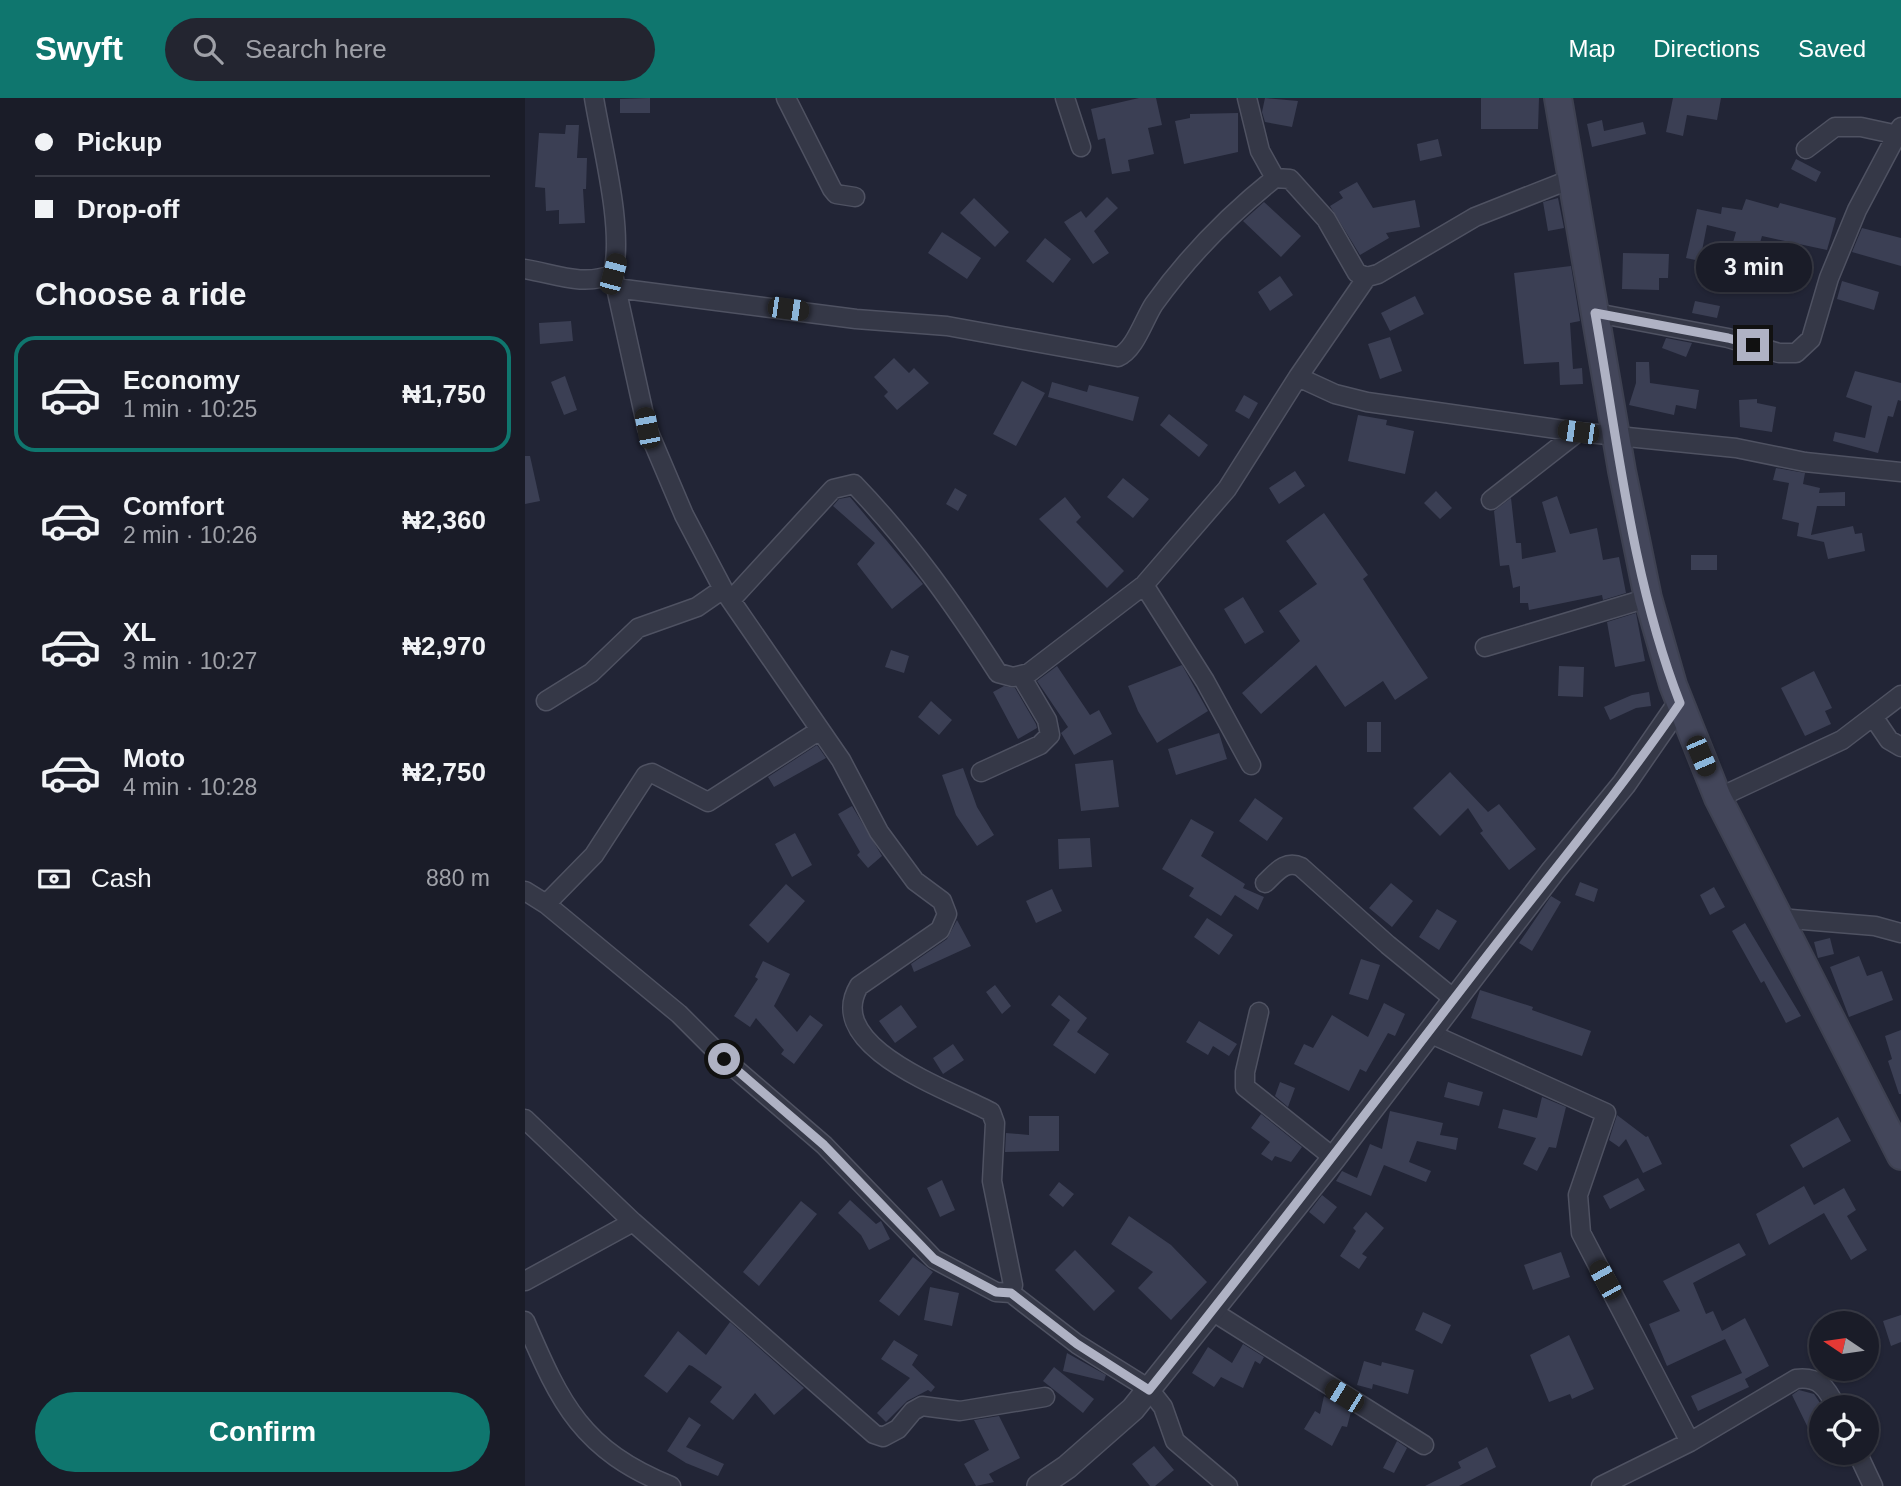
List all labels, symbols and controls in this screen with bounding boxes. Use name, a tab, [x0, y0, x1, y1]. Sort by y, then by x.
search box	[165, 18, 655, 81]
text: Swyft	[35, 30, 123, 67]
icon: search	[189, 30, 227, 68]
text: Search here	[245, 34, 387, 64]
text: Map	[1569, 35, 1615, 62]
text: Directions	[1653, 35, 1760, 62]
text: Saved	[1798, 35, 1866, 62]
text: Pickup	[77, 127, 162, 157]
text: Drop-off	[77, 194, 180, 224]
callout: 3 min	[1695, 244, 1811, 292]
car	[598, 251, 629, 297]
text: 3 min	[1724, 254, 1784, 280]
text: Choose a ride	[35, 276, 247, 312]
car	[766, 296, 811, 322]
route end	[1737, 329, 1769, 361]
icon: car	[39, 363, 102, 426]
text: Economy	[123, 365, 240, 395]
text: ₦1,750	[402, 379, 486, 409]
text: 1 min · 10:25	[123, 396, 257, 422]
car	[633, 405, 662, 451]
car	[1556, 419, 1601, 445]
icon: car	[39, 489, 102, 552]
text: Comfort	[123, 491, 224, 521]
text: ₦2,360	[402, 505, 486, 535]
text: 2 min · 10:26	[123, 522, 257, 548]
icon: car	[39, 615, 102, 678]
text: XL	[123, 617, 156, 647]
text: ₦2,970	[402, 631, 486, 661]
text: 3 min · 10:27	[123, 648, 257, 674]
car	[1684, 733, 1719, 779]
icon: car	[39, 741, 102, 804]
text: Moto	[123, 743, 185, 773]
text: ₦2,750	[402, 757, 486, 787]
text: 4 min · 10:28	[123, 774, 257, 800]
icon: cash	[35, 860, 73, 898]
text: Cash	[91, 863, 152, 893]
text: 880 m	[426, 865, 490, 891]
route start	[708, 1043, 740, 1075]
car	[1586, 1257, 1625, 1303]
north arrow	[1809, 1311, 1879, 1381]
map controls	[1809, 1311, 1879, 1465]
car	[1321, 1376, 1368, 1416]
button: Confirm	[35, 1392, 490, 1472]
button: locate	[1809, 1395, 1879, 1465]

